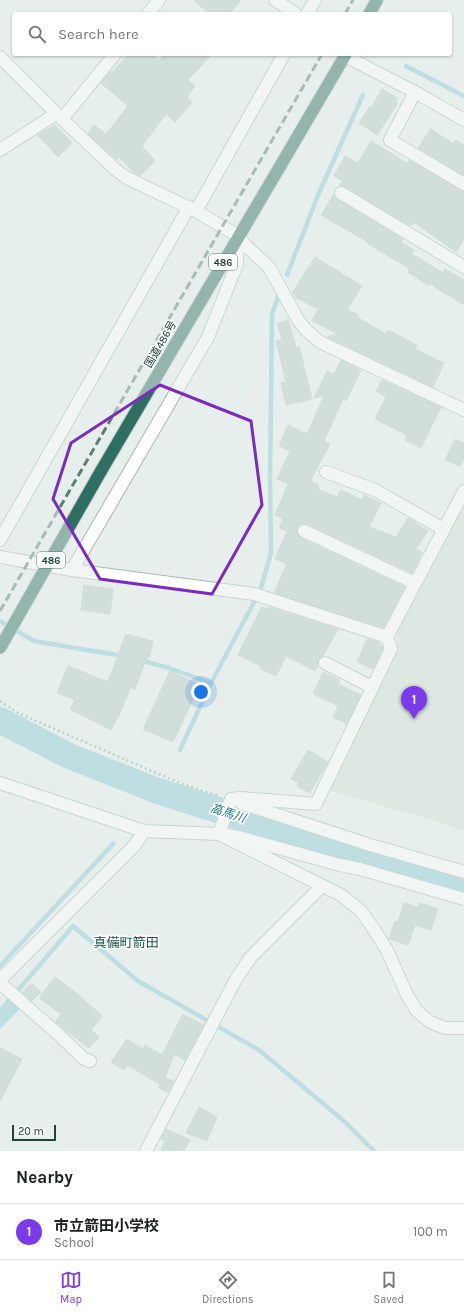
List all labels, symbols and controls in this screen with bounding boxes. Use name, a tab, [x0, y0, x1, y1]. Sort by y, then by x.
search box	[12, 12, 452, 56]
icon: search	[26, 23, 48, 45]
text: Search here	[58, 25, 139, 43]
road number: 486	[209, 254, 237, 270]
street label: 国道486号	[142, 318, 179, 370]
road number: 486	[37, 552, 65, 568]
your location	[191, 682, 211, 702]
pin: 1	[401, 686, 427, 719]
water label: 高馬川	[209, 801, 249, 826]
district label: 真備町箭田	[93, 935, 159, 950]
scale bar	[12, 1123, 56, 1142]
text: 20 m	[18, 1125, 44, 1138]
text: Nearby	[16, 1167, 73, 1187]
text: 市立箭田小学校	[54, 1217, 159, 1235]
text: 1	[27, 1224, 31, 1239]
text: 100 m	[413, 1224, 448, 1239]
text: School	[54, 1235, 94, 1250]
tab: Map	[60, 1269, 82, 1306]
tab: Directions	[202, 1269, 254, 1306]
tab: Saved	[374, 1269, 404, 1306]

